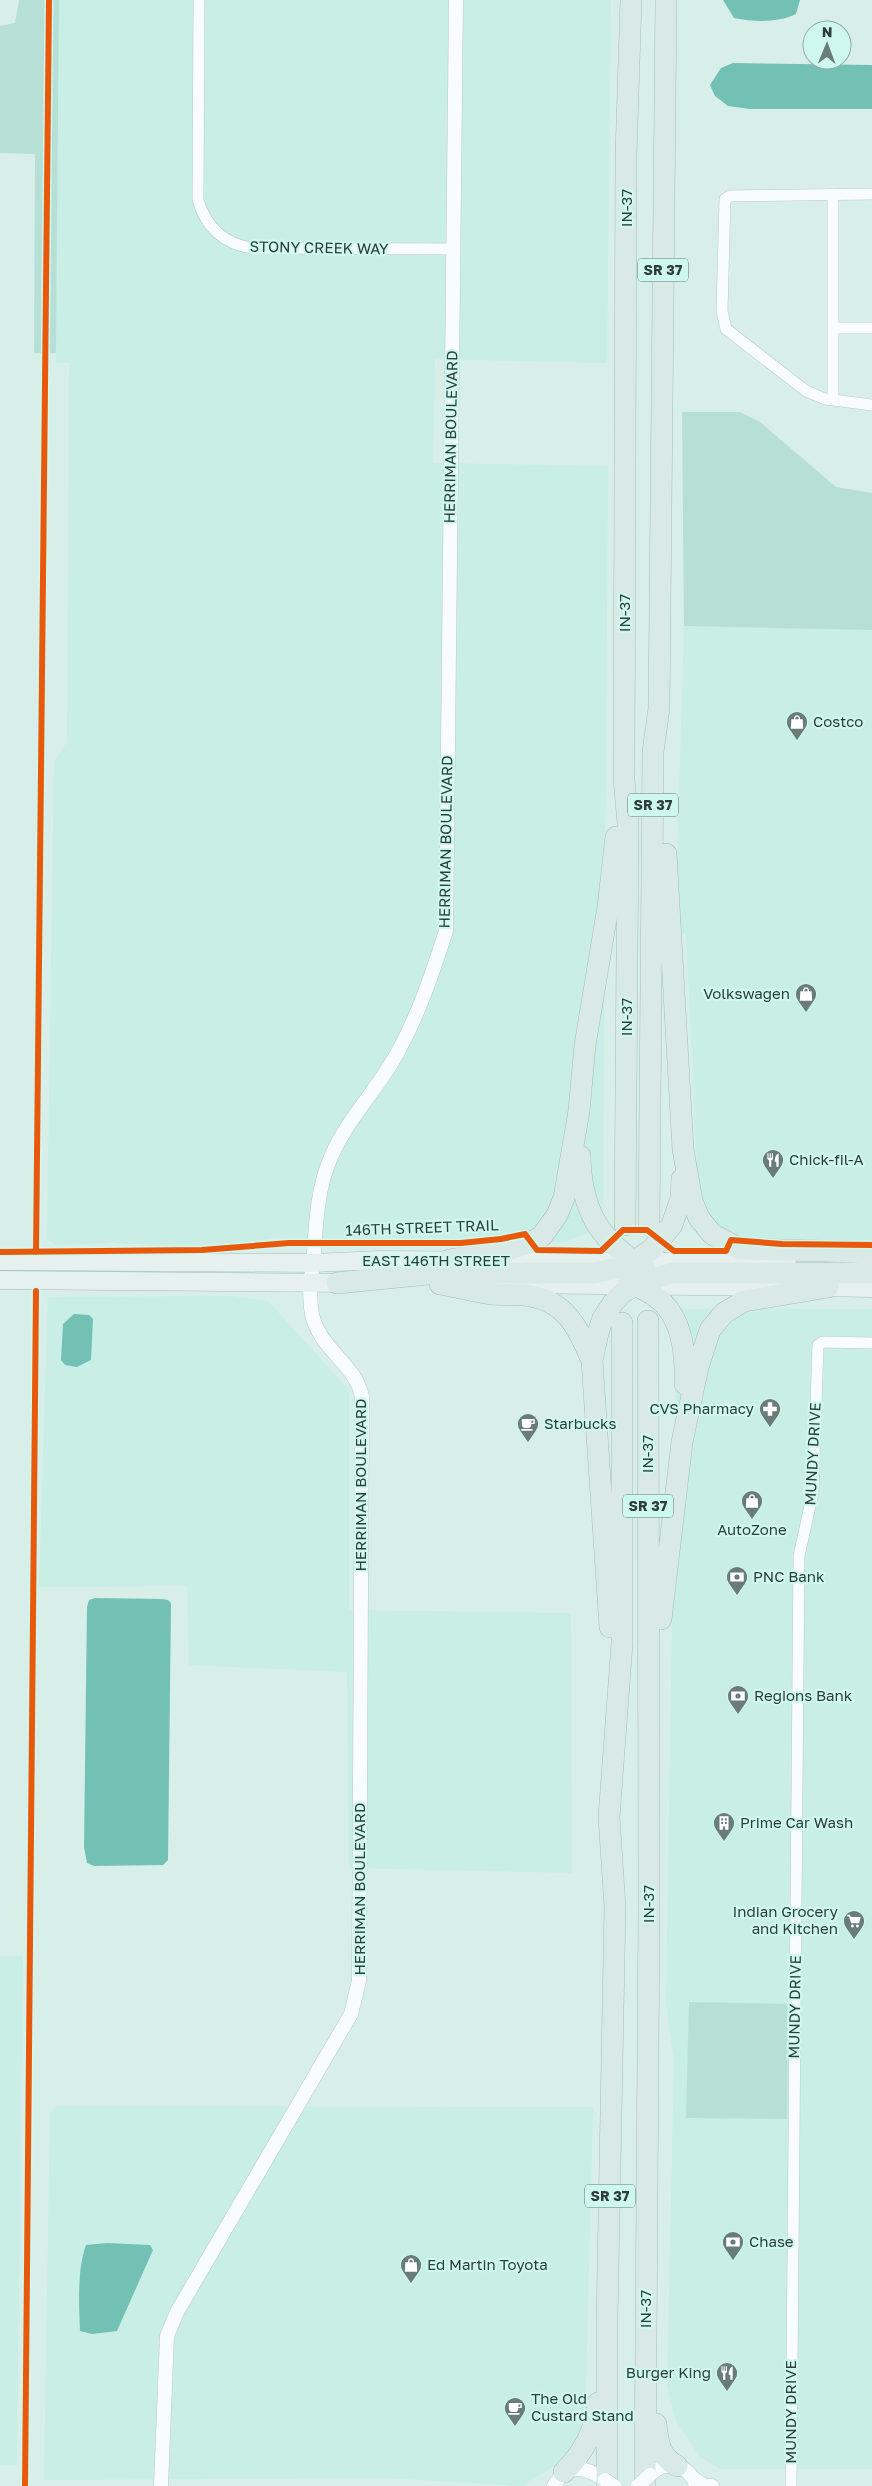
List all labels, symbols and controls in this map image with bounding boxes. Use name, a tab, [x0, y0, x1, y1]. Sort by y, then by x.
north arrow	[802, 20, 852, 70]
text: N	[822, 23, 833, 40]
street label: IN-37	[617, 189, 635, 227]
street label: STONY CREEK WAY	[249, 237, 389, 257]
road number: SR 37	[638, 258, 688, 282]
street label: HERRIMAN BOULEVARD	[439, 350, 461, 524]
street label: IN-37	[615, 594, 633, 632]
shop icon: Costco	[785, 710, 809, 741]
place label: Costco	[813, 712, 863, 730]
street label: HERRIMAN BOULEVARD	[434, 755, 456, 929]
road number: SR 37	[628, 794, 678, 816]
shop icon: Volkswagen	[794, 982, 818, 1013]
place label: Volkswagen	[703, 984, 790, 1002]
street label: IN-37	[617, 998, 635, 1036]
restaurant icon: Chick-fil-A	[761, 1148, 785, 1179]
place label: Chick-fil-A	[789, 1150, 864, 1168]
street label: 146TH STREET TRAIL	[345, 1215, 499, 1239]
street label: EAST 146TH STREET	[362, 1251, 510, 1269]
pharmacy icon: CVS Pharmacy	[758, 1397, 782, 1428]
street label: HERRIMAN BOULEVARD	[351, 1398, 369, 1572]
place label: CVS Pharmacy	[650, 1399, 755, 1417]
street label: MUNDY DRIVE	[800, 1402, 824, 1506]
cafe icon: Starbucks	[516, 1412, 540, 1443]
place label: Starbucks	[544, 1414, 617, 1432]
street label: IN-37	[638, 1435, 656, 1473]
shop icon: AutoZone	[740, 1489, 764, 1520]
road number: SR 37	[623, 1494, 673, 1518]
place label: AutoZone	[717, 1520, 787, 1538]
bank icon: PNC Bank	[725, 1565, 749, 1596]
place label: PNC Bank	[753, 1567, 825, 1585]
bank icon: Regions Bank	[726, 1684, 750, 1715]
place label: Regions Bank	[754, 1686, 853, 1704]
street label: HERRIMAN BOULEVARD	[350, 1802, 368, 1976]
building icon: Prime Car Wash	[712, 1811, 736, 1842]
place label: Prime Car Wash	[740, 1813, 853, 1831]
street label: IN-37	[639, 1885, 657, 1923]
place label: Indian Grocery and Kitchen	[733, 1902, 839, 1937]
supermarket icon: Indian Grocery and Kitchen	[842, 1909, 866, 1940]
street label: MUNDY DRIVE	[784, 1955, 804, 2059]
road number: SR 37	[585, 2184, 635, 2208]
bank icon: Chase	[721, 2230, 745, 2261]
place label: Chase	[749, 2232, 794, 2250]
shop icon: Ed Martin Toyota	[399, 2253, 423, 2284]
place label: Ed Martin Toyota	[427, 2255, 548, 2273]
street label: IN-37	[636, 2290, 654, 2328]
street label: MUNDY DRIVE	[781, 2360, 799, 2464]
restaurant icon: Burger King	[715, 2361, 739, 2392]
place label: Burger King	[626, 2363, 711, 2381]
place label: The Old Custard Stand	[531, 2389, 634, 2424]
cafe icon: The Old Custard Stand	[503, 2396, 527, 2427]

